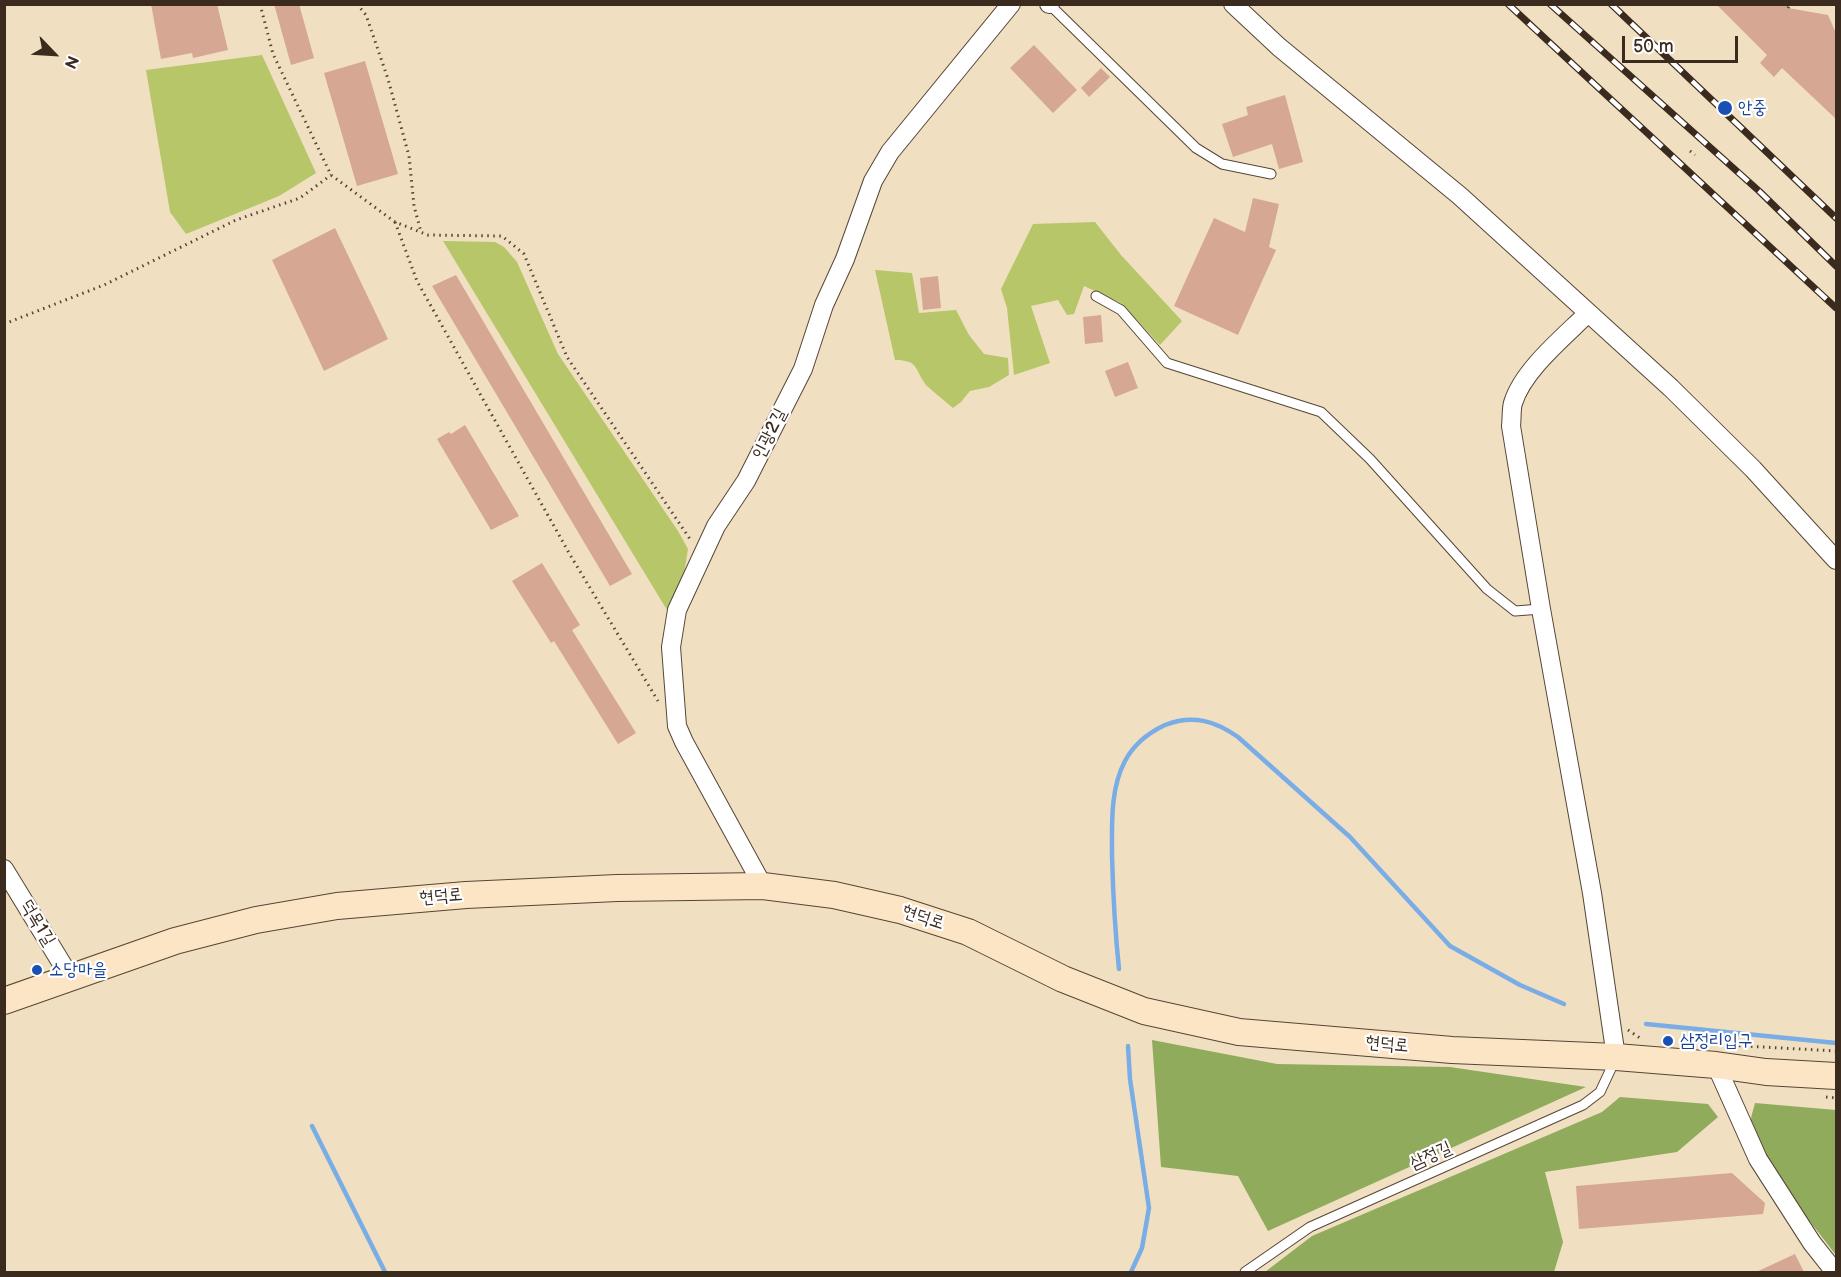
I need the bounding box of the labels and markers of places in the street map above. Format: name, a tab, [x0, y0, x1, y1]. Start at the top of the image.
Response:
place label: 안중	[1738, 97, 1767, 119]
marker: 안중	[1716, 99, 1734, 117]
place label: 소당마을	[49, 959, 107, 981]
marker: 소당마을	[30, 963, 44, 977]
place label: 삼정리입구	[1680, 1030, 1752, 1052]
marker: 삼정리입구	[1661, 1034, 1675, 1048]

